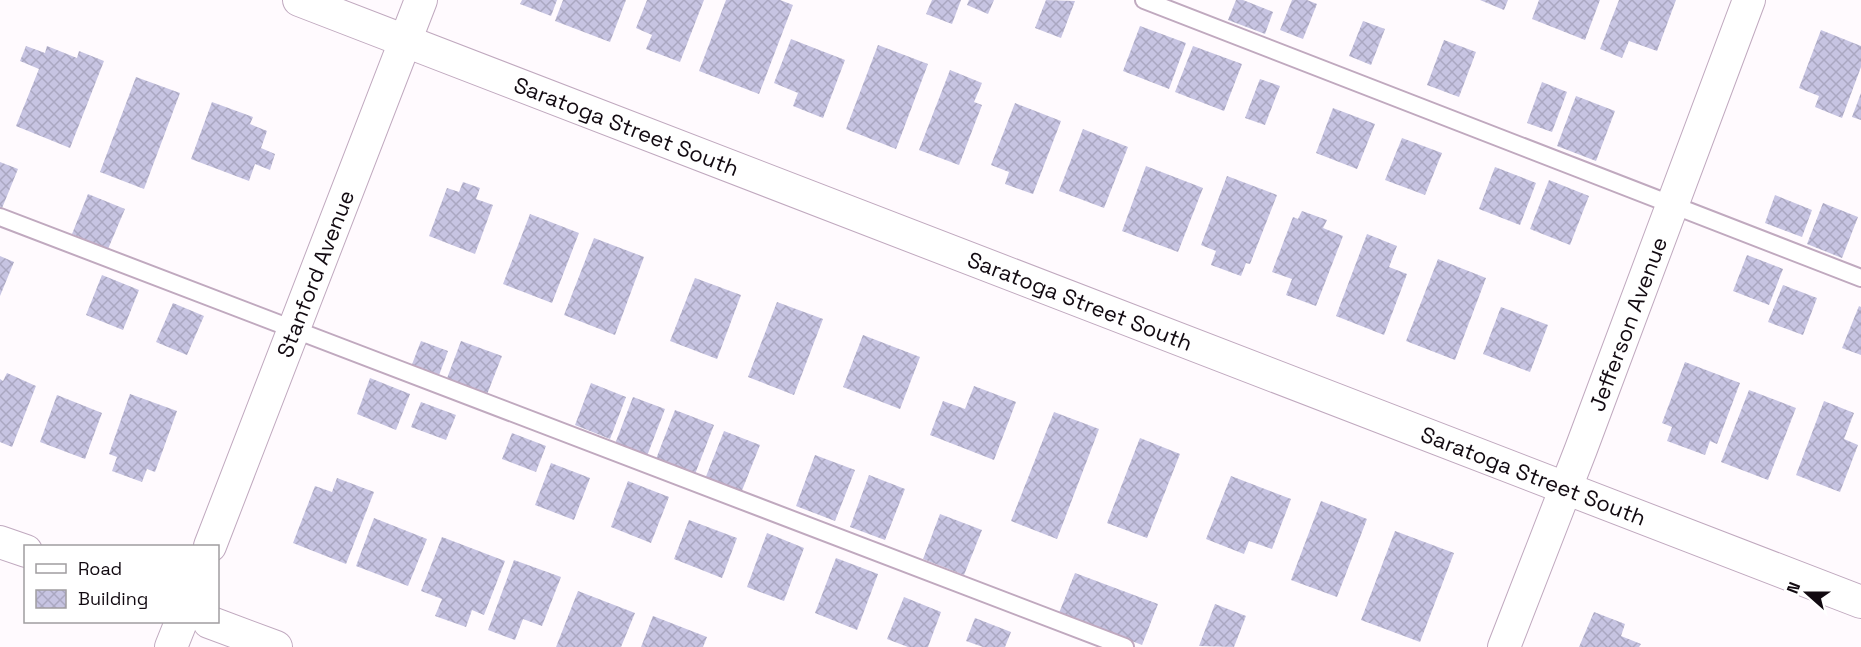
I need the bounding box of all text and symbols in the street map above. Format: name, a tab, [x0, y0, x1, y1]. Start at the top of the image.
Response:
street label: Saratoga Street South	[510, 70, 743, 182]
street label: Stanford Avenue	[270, 186, 360, 361]
street label: Jefferson Avenue	[1582, 233, 1673, 415]
street label: Saratoga Street South	[963, 245, 1197, 357]
street label: Saratoga Street South	[1417, 420, 1650, 532]
legend	[24, 545, 219, 623]
text: Road	[78, 557, 122, 580]
north arrow	[1777, 563, 1837, 623]
text: N	[1782, 579, 1805, 597]
text: Building	[78, 587, 148, 610]

